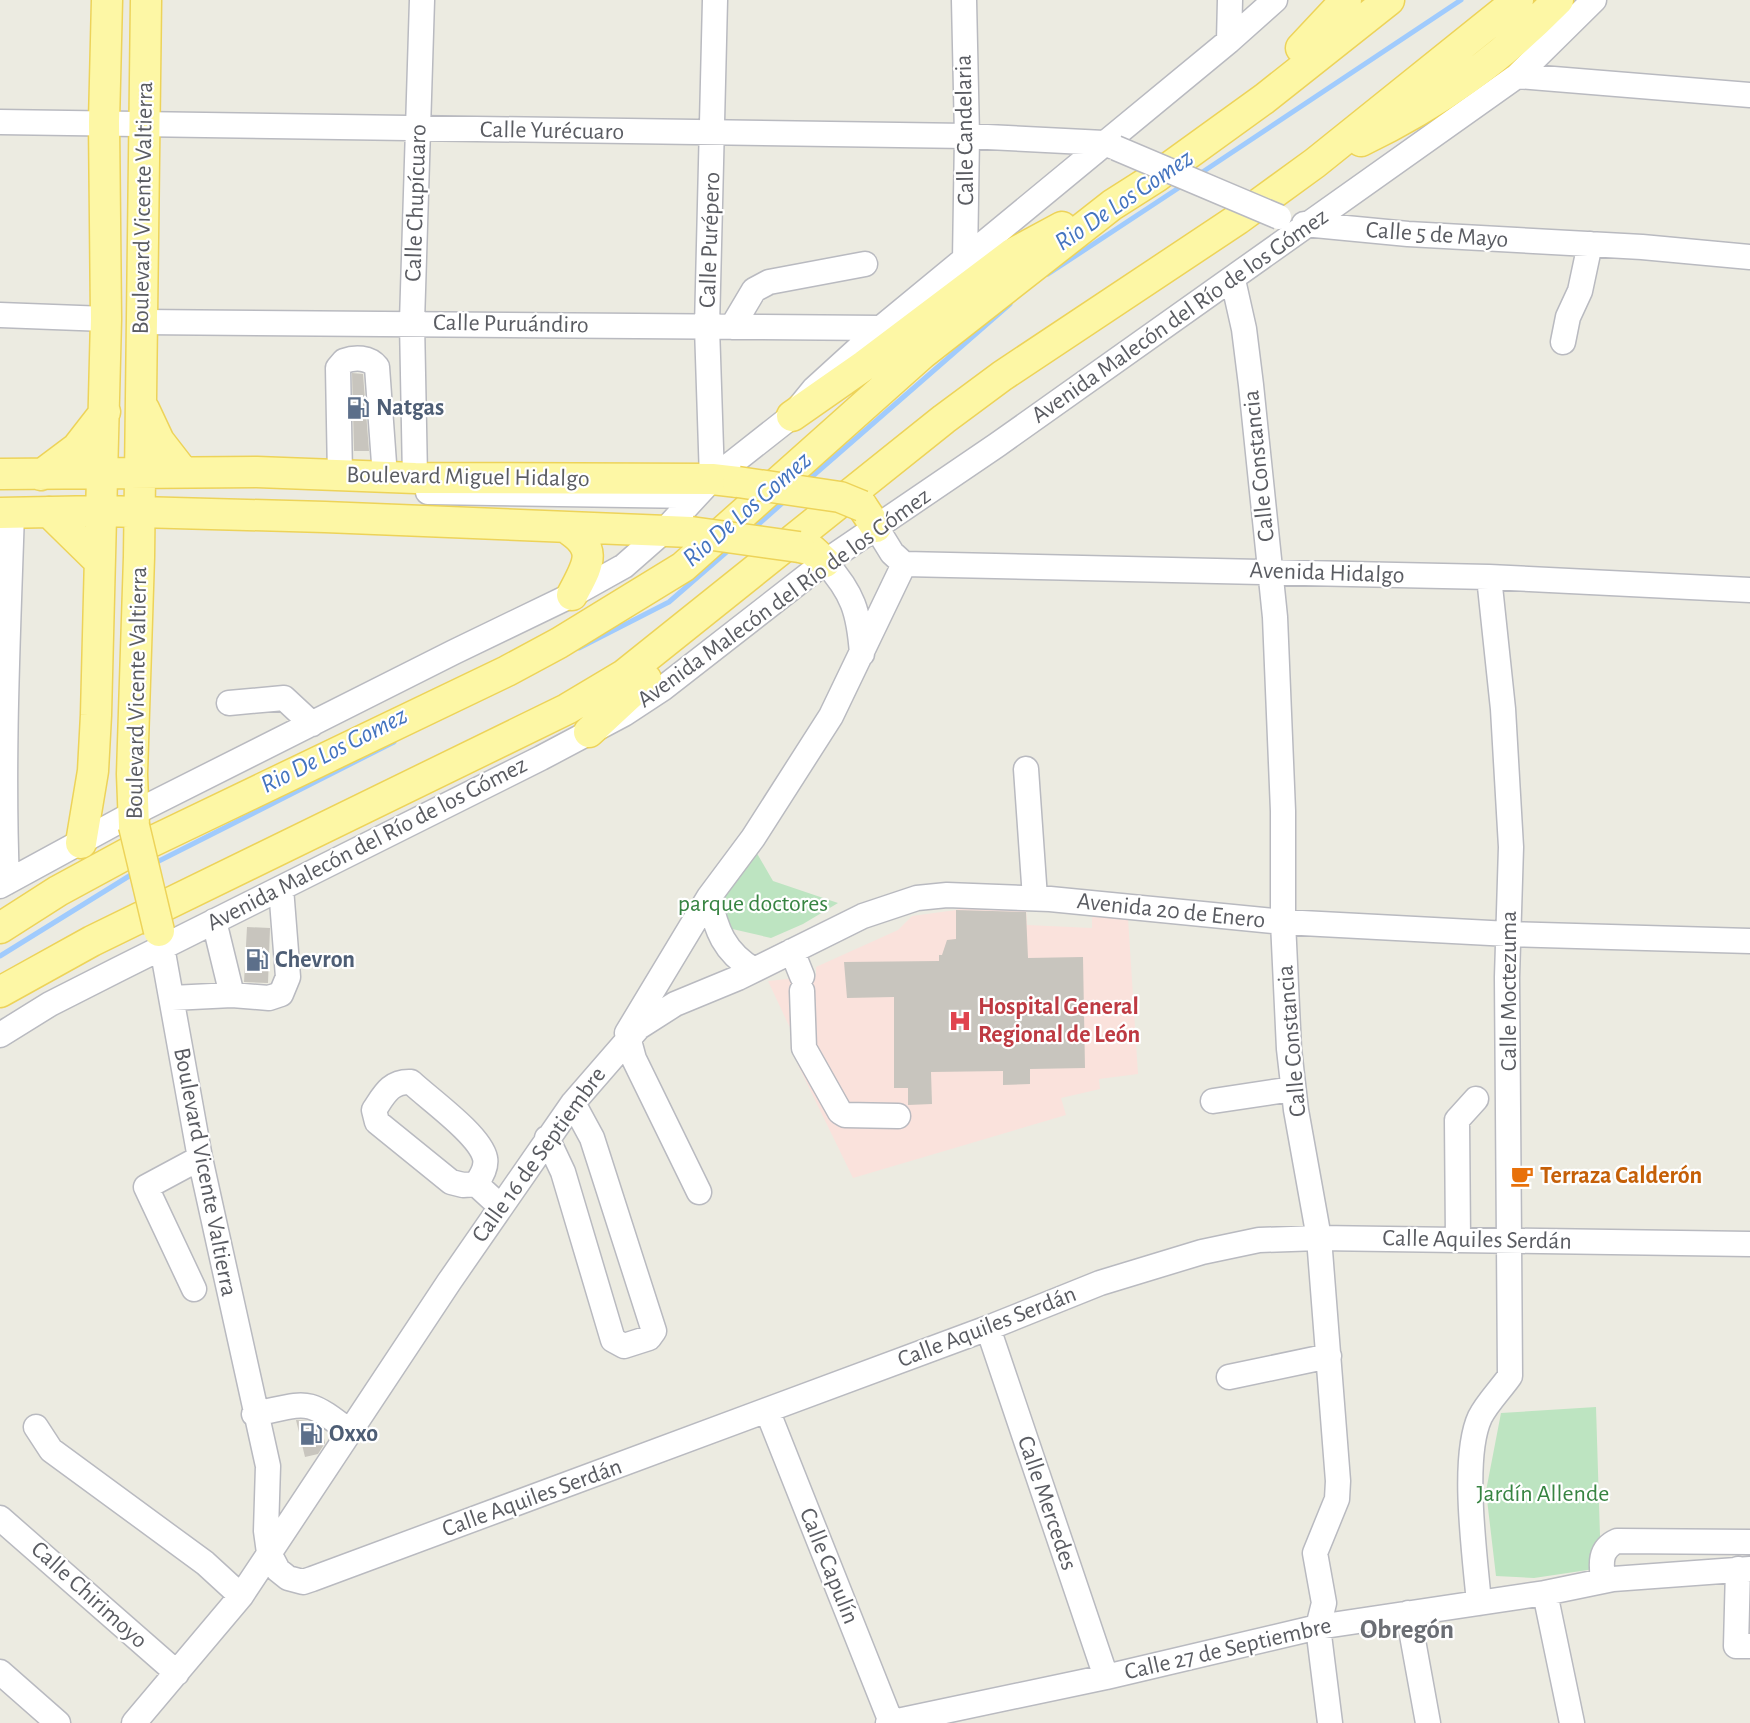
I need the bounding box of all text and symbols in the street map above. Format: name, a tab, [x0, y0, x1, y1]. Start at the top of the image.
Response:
street label: Calle Candelaria	[952, 54, 978, 206]
street label: Boulevard Vicente Valtierra	[129, 81, 157, 335]
street label: Calle Yurécuaro	[480, 118, 624, 144]
street label: Calle Chupícuaro	[401, 124, 431, 282]
water label: Rio De Los Gomez	[1050, 144, 1198, 256]
street label: Calle Purépero	[696, 172, 724, 308]
street label: Avenida Malecón del Río de los Gómez	[1027, 204, 1333, 428]
street label: Calle 5 de Mayo	[1365, 218, 1509, 252]
street label: Calle Puruándiro	[433, 311, 589, 337]
street label: Calle Constancia	[1239, 389, 1279, 543]
fuel station icon: Natgas	[345, 395, 371, 421]
place label: Natgas	[376, 396, 444, 420]
water label: Rio De Los Gomez	[678, 446, 816, 572]
street label: Boulevard Miguel Hidalgo	[346, 463, 590, 491]
street label: Avenida Malecón del Río de los Gómez	[633, 484, 935, 712]
street label: Avenida Hidalgo	[1249, 558, 1405, 588]
street label: Boulevard Vicente Valtierra	[123, 566, 151, 820]
water label: Rio De Los Gomez	[257, 702, 411, 798]
street label: Avenida Malecón del Río de los Gómez	[203, 753, 531, 935]
street label: Avenida 20 de Enero	[1076, 889, 1266, 933]
park label: parque doctores	[678, 892, 828, 916]
street label: Calle Moctezuma	[1497, 911, 1521, 1071]
fuel station icon: Chevron	[244, 947, 270, 973]
place label: Chevron	[275, 948, 355, 972]
street label: Calle Constancia	[1273, 964, 1311, 1118]
place label: Hospital General Regional de León	[978, 995, 1140, 1047]
hospital icon: Hospital General Regional de León	[947, 1008, 973, 1034]
street label: Boulevard Vicente Valtierra	[169, 1046, 241, 1298]
street label: Calle 16 de Septiembre	[468, 1063, 610, 1247]
cafe icon: Terraza Calderón	[1509, 1163, 1535, 1189]
place label: Terraza Calderón	[1540, 1164, 1702, 1188]
street label: Calle Aquiles Serdán	[1382, 1226, 1572, 1254]
street label: Calle Aquiles Serdán	[894, 1282, 1080, 1372]
fuel station icon: Oxxo	[298, 1421, 324, 1447]
place label: Oxxo	[329, 1422, 378, 1446]
street label: Calle Mercedes	[1013, 1433, 1081, 1573]
street label: Calle Aquiles Serdán	[439, 1454, 625, 1542]
park label: Jardín Allende	[1477, 1482, 1609, 1506]
street label: Calle Capulín	[795, 1505, 863, 1627]
street label: Calle Chirimoyo	[26, 1537, 152, 1653]
street label: Calle 27 de Septiembre	[1122, 1614, 1334, 1684]
district label: Obregón	[1360, 1616, 1454, 1643]

